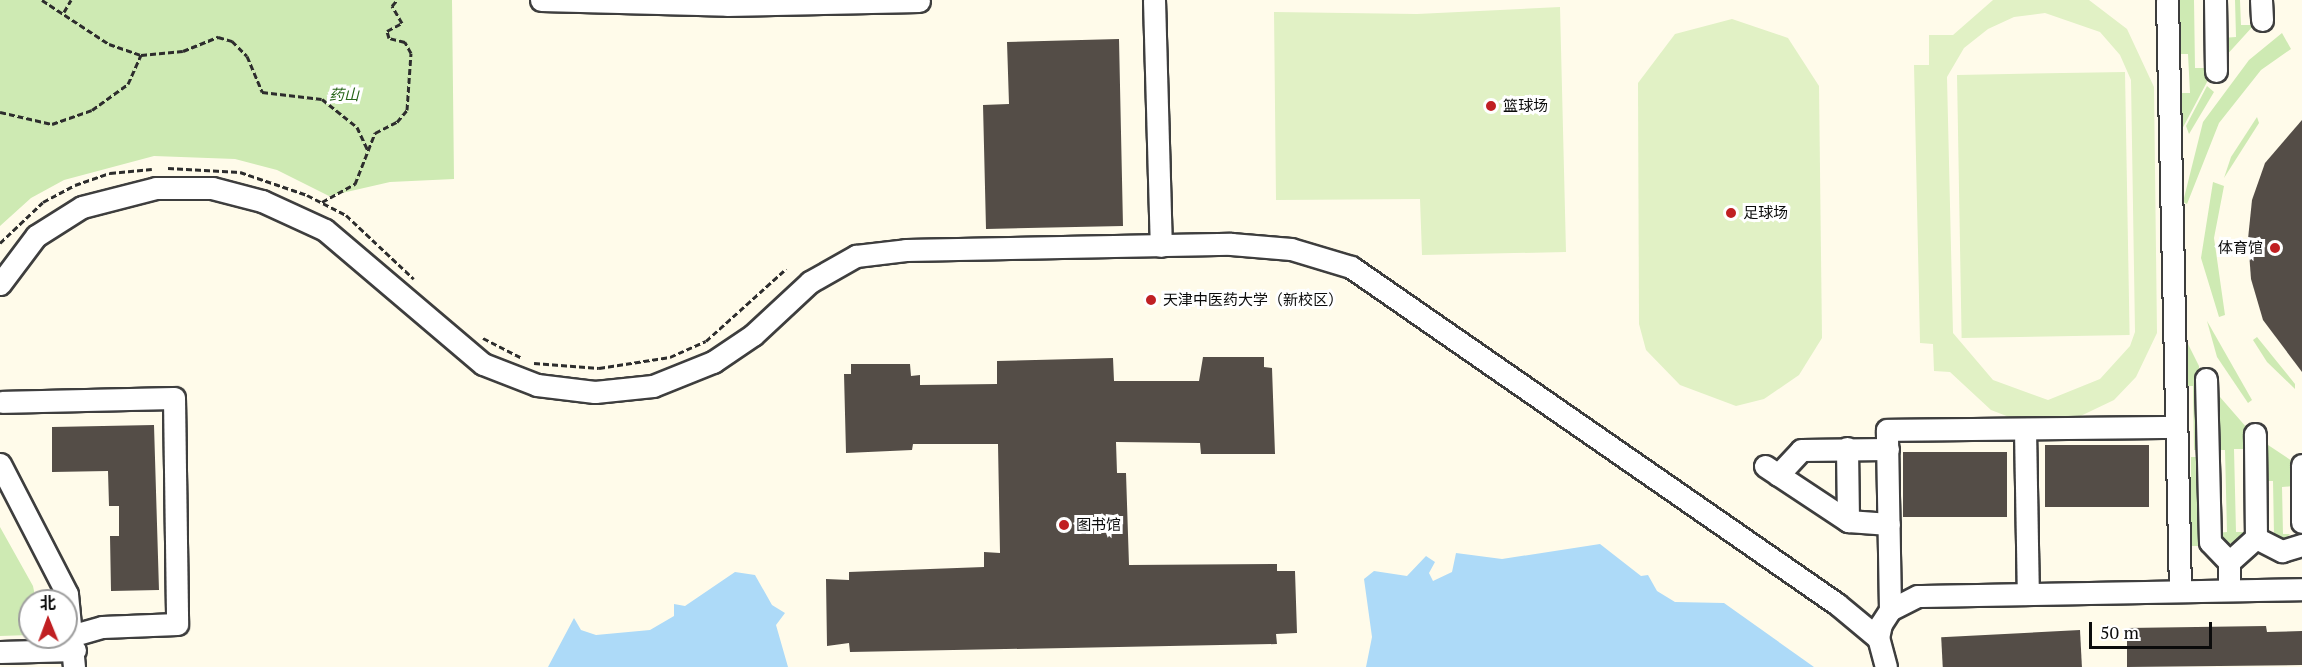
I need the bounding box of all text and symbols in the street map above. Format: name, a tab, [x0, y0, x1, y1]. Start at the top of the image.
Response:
park label: 药山	[329, 86, 359, 104]
place label: 篮球场	[1503, 97, 1548, 115]
marker: 篮球场	[1484, 99, 1498, 113]
place label: 足球场	[1743, 204, 1788, 222]
marker: 足球场	[1724, 206, 1738, 220]
place label: 体育馆	[2218, 239, 2263, 257]
marker: 体育馆	[2268, 241, 2282, 255]
place label: 天津中医药大学（新校区）	[1163, 291, 1343, 309]
marker: 天津中医药大学（新校区）	[1144, 293, 1158, 307]
place label: 图书馆	[1076, 516, 1121, 534]
marker: 图书馆	[1057, 518, 1071, 532]
north arrow	[18, 589, 78, 649]
text: 北	[40, 592, 56, 614]
scale bar	[2092, 610, 2215, 648]
text: 50 m	[2100, 620, 2139, 644]

